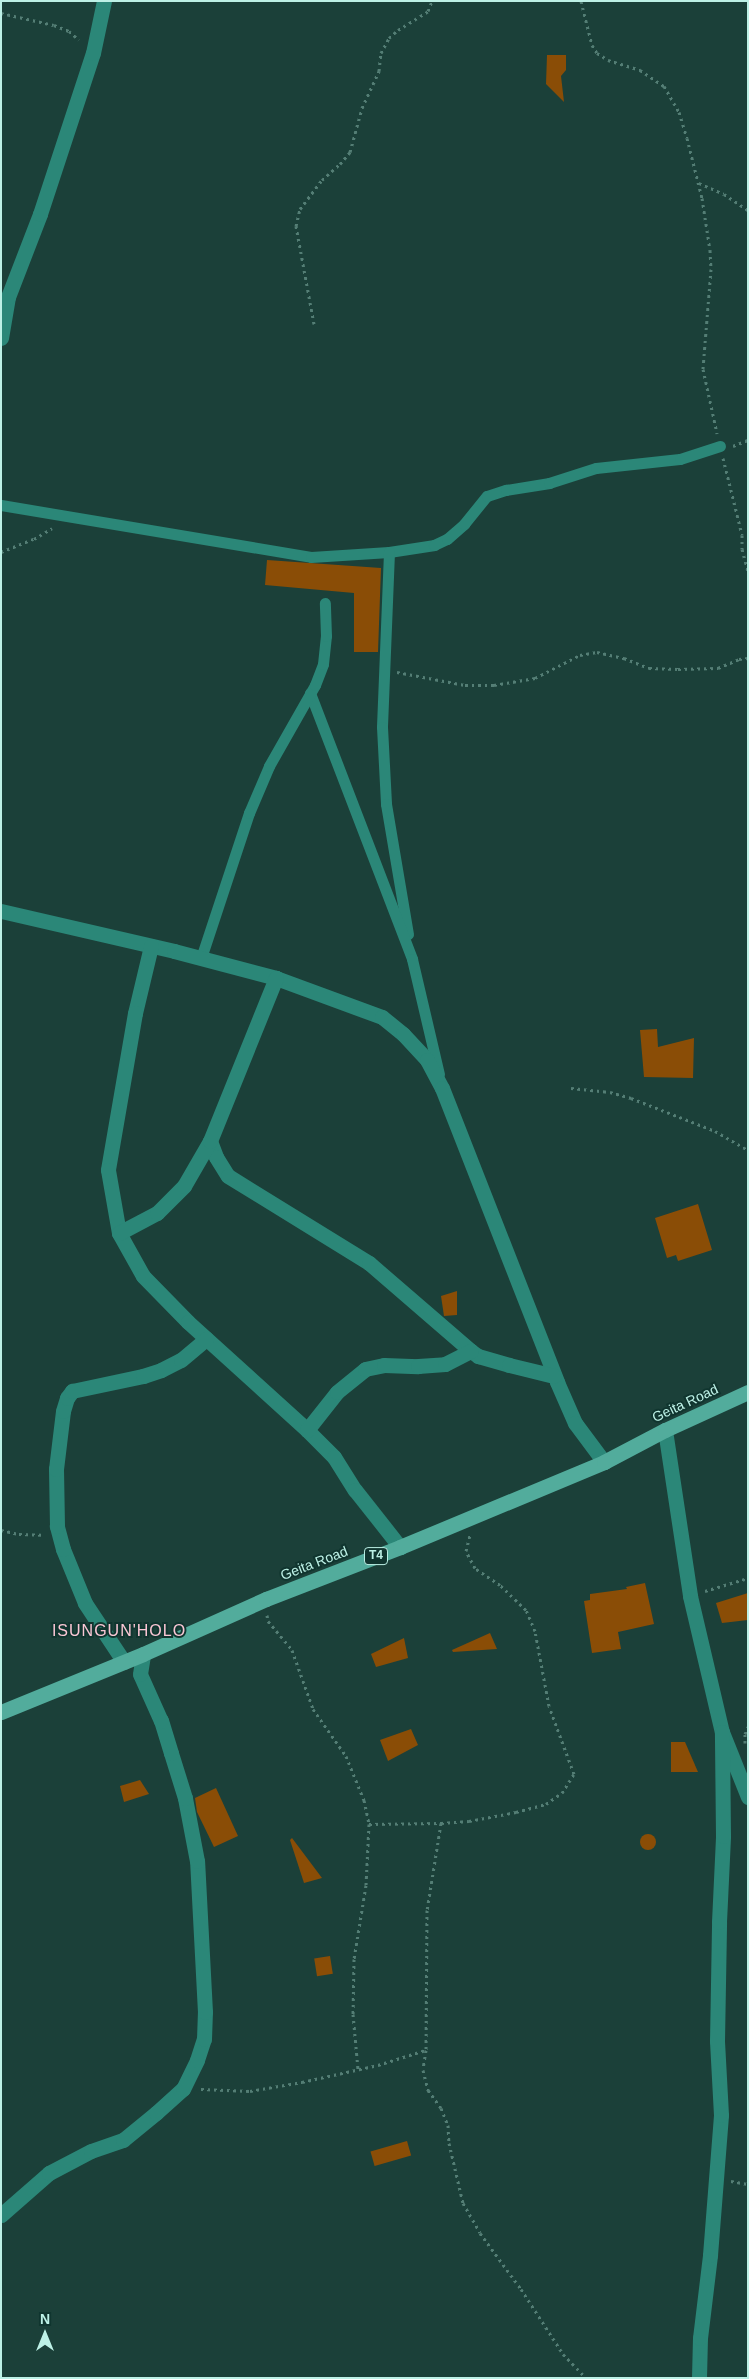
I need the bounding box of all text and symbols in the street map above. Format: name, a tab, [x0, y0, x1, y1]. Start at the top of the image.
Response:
street label: Geita Road	[649, 1380, 721, 1426]
street label: Geita Road	[278, 1542, 350, 1584]
road number: T4	[364, 1546, 388, 1565]
district label: ISUNGUN'HOLO	[50, 1621, 188, 1641]
north arrow	[20, 2309, 70, 2359]
text: N	[40, 2311, 50, 2327]

